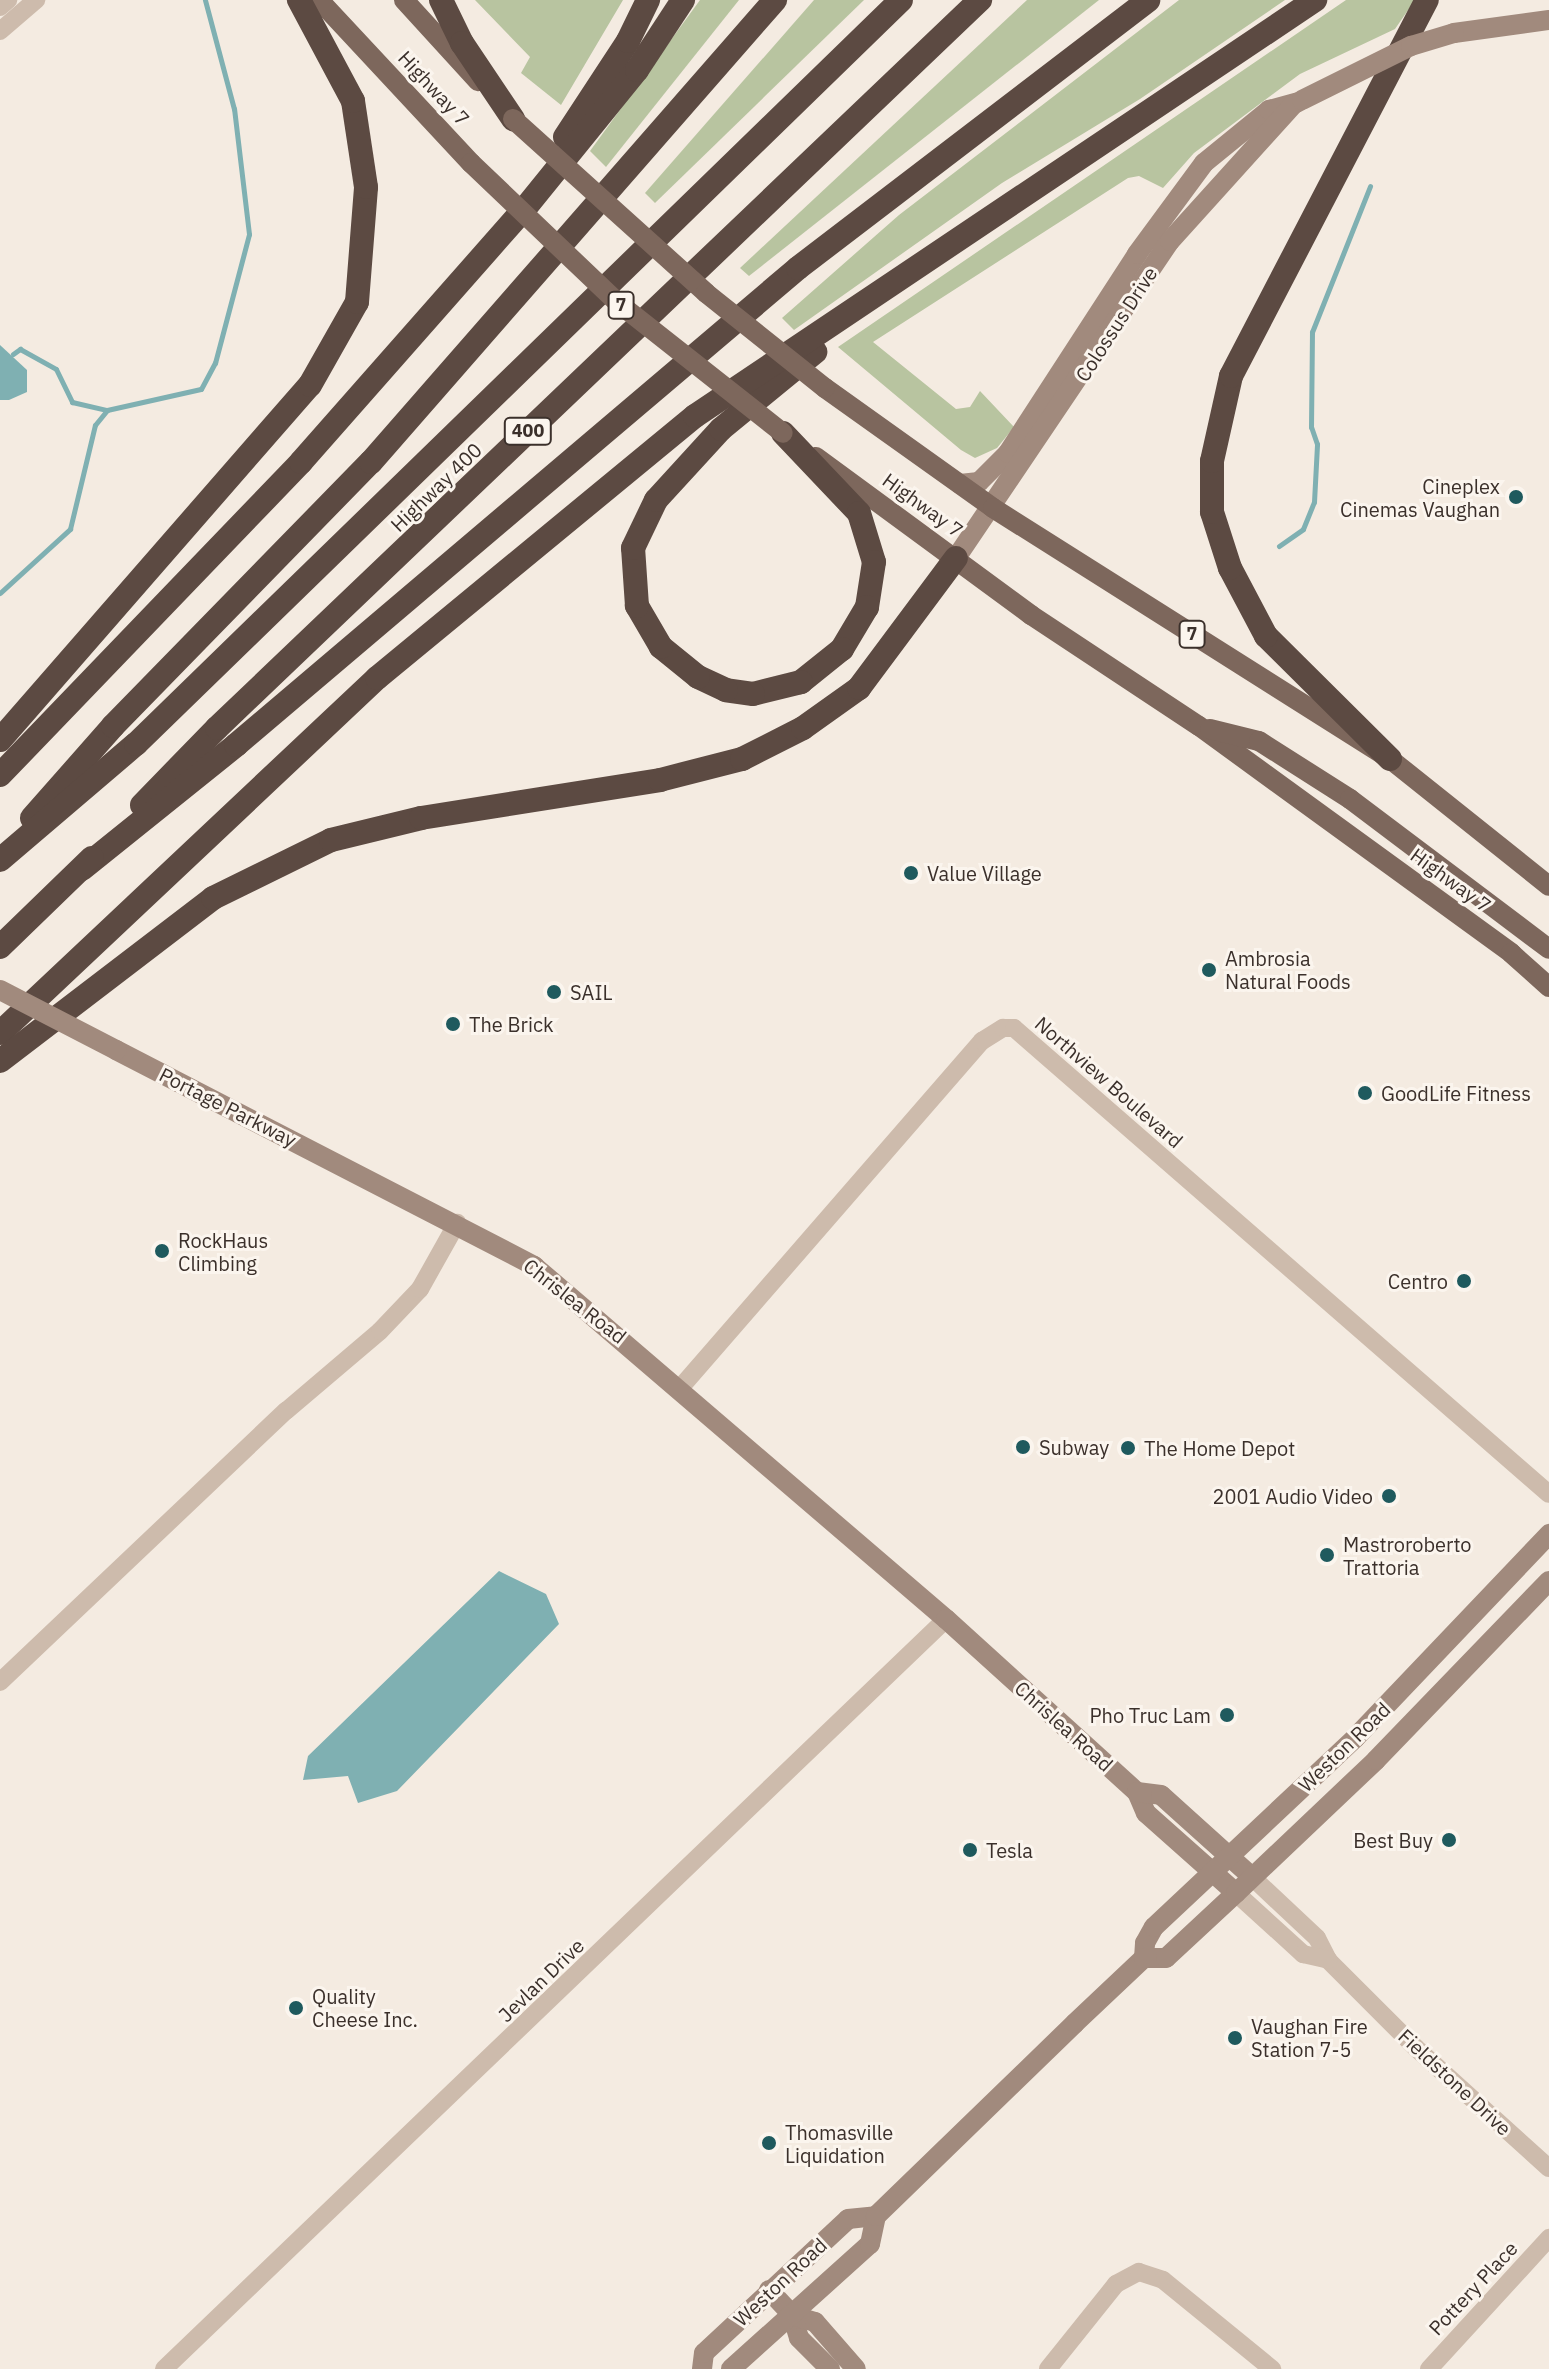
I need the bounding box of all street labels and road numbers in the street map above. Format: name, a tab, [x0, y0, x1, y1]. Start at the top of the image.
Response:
street label: Highway 7	[393, 46, 475, 130]
street label: Colossus Drive	[1070, 262, 1162, 386]
road number: 7	[607, 291, 635, 319]
road number: 400	[502, 417, 554, 445]
street label: Highway 400	[385, 438, 487, 536]
street label: Highway 7	[878, 468, 968, 542]
road number: 7	[1178, 620, 1206, 648]
street label: Highway 7	[1406, 843, 1496, 917]
street label: Northview Boulevard	[1030, 1011, 1188, 1153]
street label: Portage Parkway	[156, 1062, 300, 1152]
street label: Chrislea Road	[519, 1253, 631, 1349]
street label: Chrislea Road	[1010, 1676, 1118, 1776]
street label: Weston Road	[1293, 1697, 1395, 1797]
street label: Jevlan Drive	[493, 1933, 589, 2027]
street label: Fieldstone Drive	[1394, 2024, 1516, 2140]
street label: Weston Road	[729, 2233, 831, 2331]
street label: Pottery Place	[1424, 2236, 1522, 2340]

